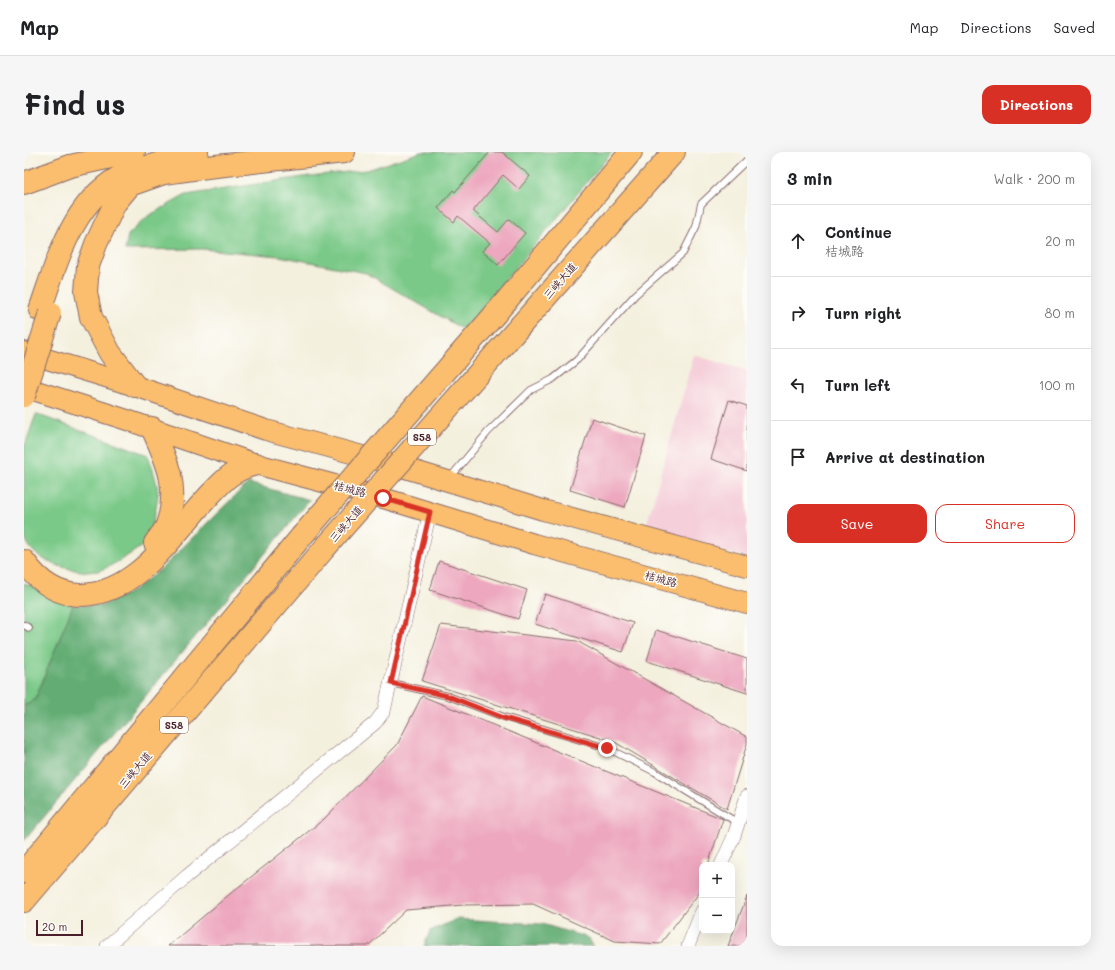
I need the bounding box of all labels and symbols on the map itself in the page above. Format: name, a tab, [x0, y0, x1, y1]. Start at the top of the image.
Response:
street label: 三峡大道	[540, 259, 580, 302]
road number: S58	[408, 429, 436, 445]
street label: 桔城路	[332, 477, 368, 500]
route start	[374, 489, 392, 507]
street label: 三峡大道	[326, 502, 366, 545]
street label: 桔城路	[643, 567, 679, 590]
road number: S58	[160, 717, 188, 733]
route end	[598, 739, 616, 757]
street label: 三峡大道	[115, 748, 155, 791]
scale bar	[36, 918, 83, 937]

